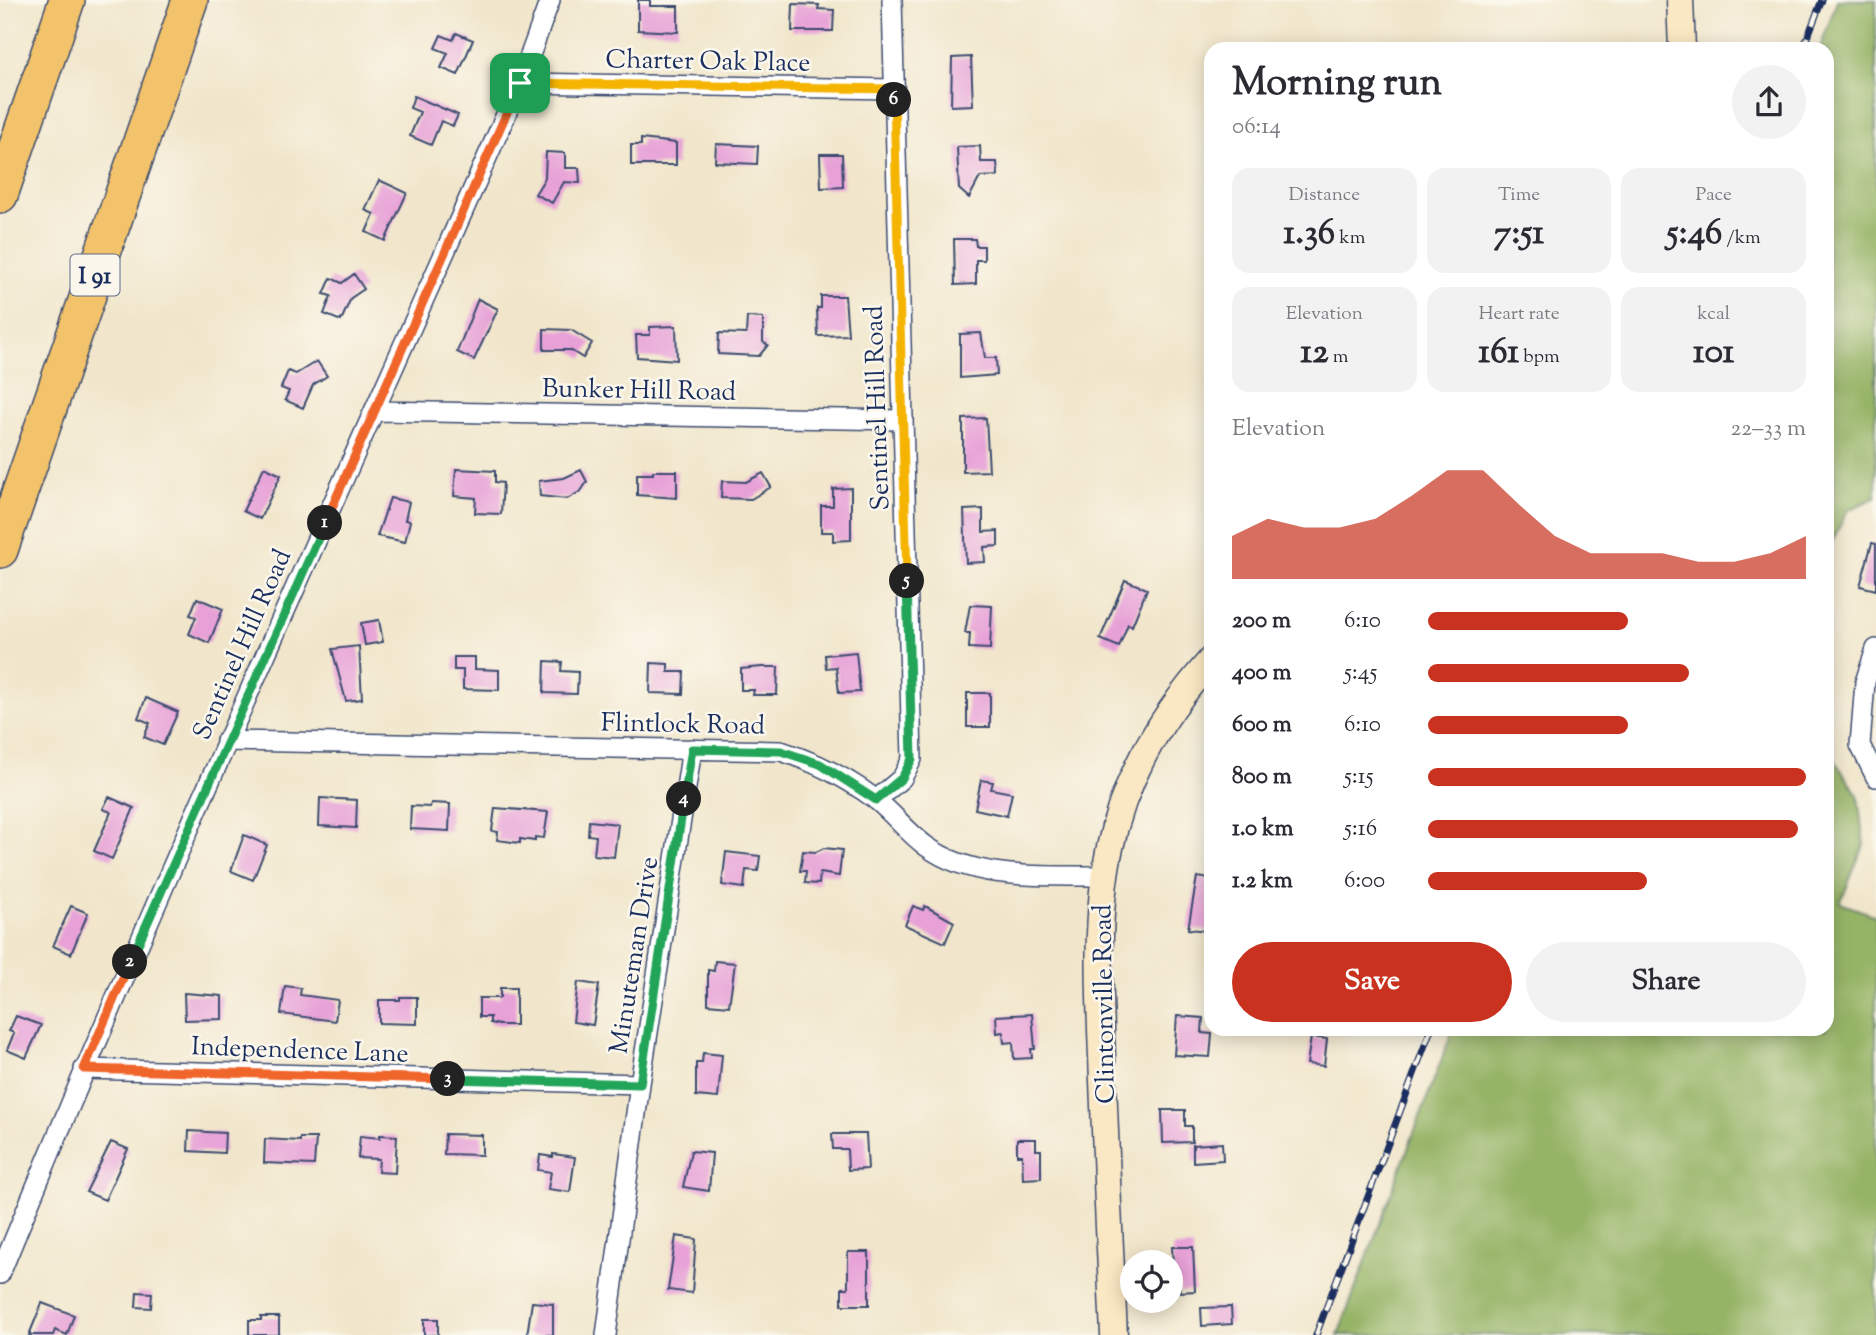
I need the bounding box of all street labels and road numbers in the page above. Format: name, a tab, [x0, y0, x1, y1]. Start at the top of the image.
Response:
street label: Charter Oak Place	[605, 42, 811, 83]
road number: I 91	[70, 254, 119, 296]
street label: Sentinel Hill Road	[856, 304, 901, 511]
street label: Bunker Hill Road	[542, 371, 737, 412]
street label: Sentinel Hill Road	[185, 543, 302, 746]
street label: Flintlock Road	[601, 706, 766, 745]
street label: Minuteman Drive	[602, 854, 669, 1057]
street label: Clintonville Road	[1085, 903, 1126, 1104]
street label: Independence Lane	[191, 1029, 409, 1074]

